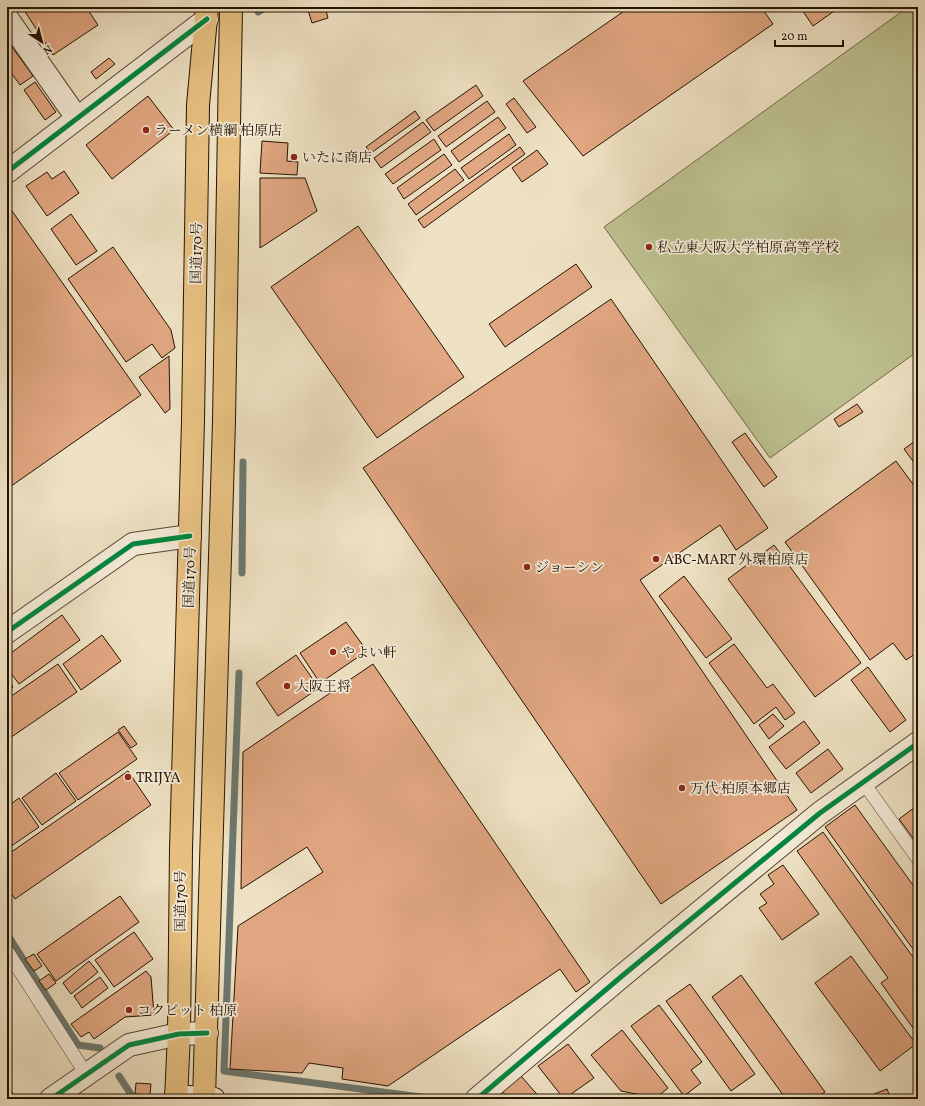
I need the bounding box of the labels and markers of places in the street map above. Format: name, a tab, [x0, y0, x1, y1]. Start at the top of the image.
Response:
place label: ラーメン横綱 柏原店	[154, 122, 282, 141]
marker: ラーメン横綱 柏原店	[141, 125, 151, 135]
place label: いたに商店	[302, 149, 372, 168]
marker: いたに商店	[289, 152, 299, 162]
place label: 私立東大阪大学柏原高等学校	[657, 239, 839, 258]
marker: 私立東大阪大学柏原高等学校	[644, 242, 654, 252]
place label: ABC-MART 外環柏原店	[664, 551, 809, 570]
marker: ABC-MART 外環柏原店	[651, 554, 661, 564]
place label: ジョーシン	[535, 559, 604, 578]
marker: ジョーシン	[522, 562, 532, 572]
place label: やよい軒	[341, 644, 397, 663]
marker: やよい軒	[328, 647, 338, 657]
place label: 大阪王将	[295, 678, 351, 697]
marker: 大阪王将	[282, 681, 292, 691]
place label: TRIJYA	[136, 769, 181, 788]
marker: TRIJYA	[123, 772, 133, 782]
place label: 万代 柏原本郷店	[690, 780, 791, 799]
marker: 万代 柏原本郷店	[677, 783, 687, 793]
place label: コクピット 柏原	[137, 1002, 237, 1021]
marker: コクピット 柏原	[124, 1005, 134, 1015]

